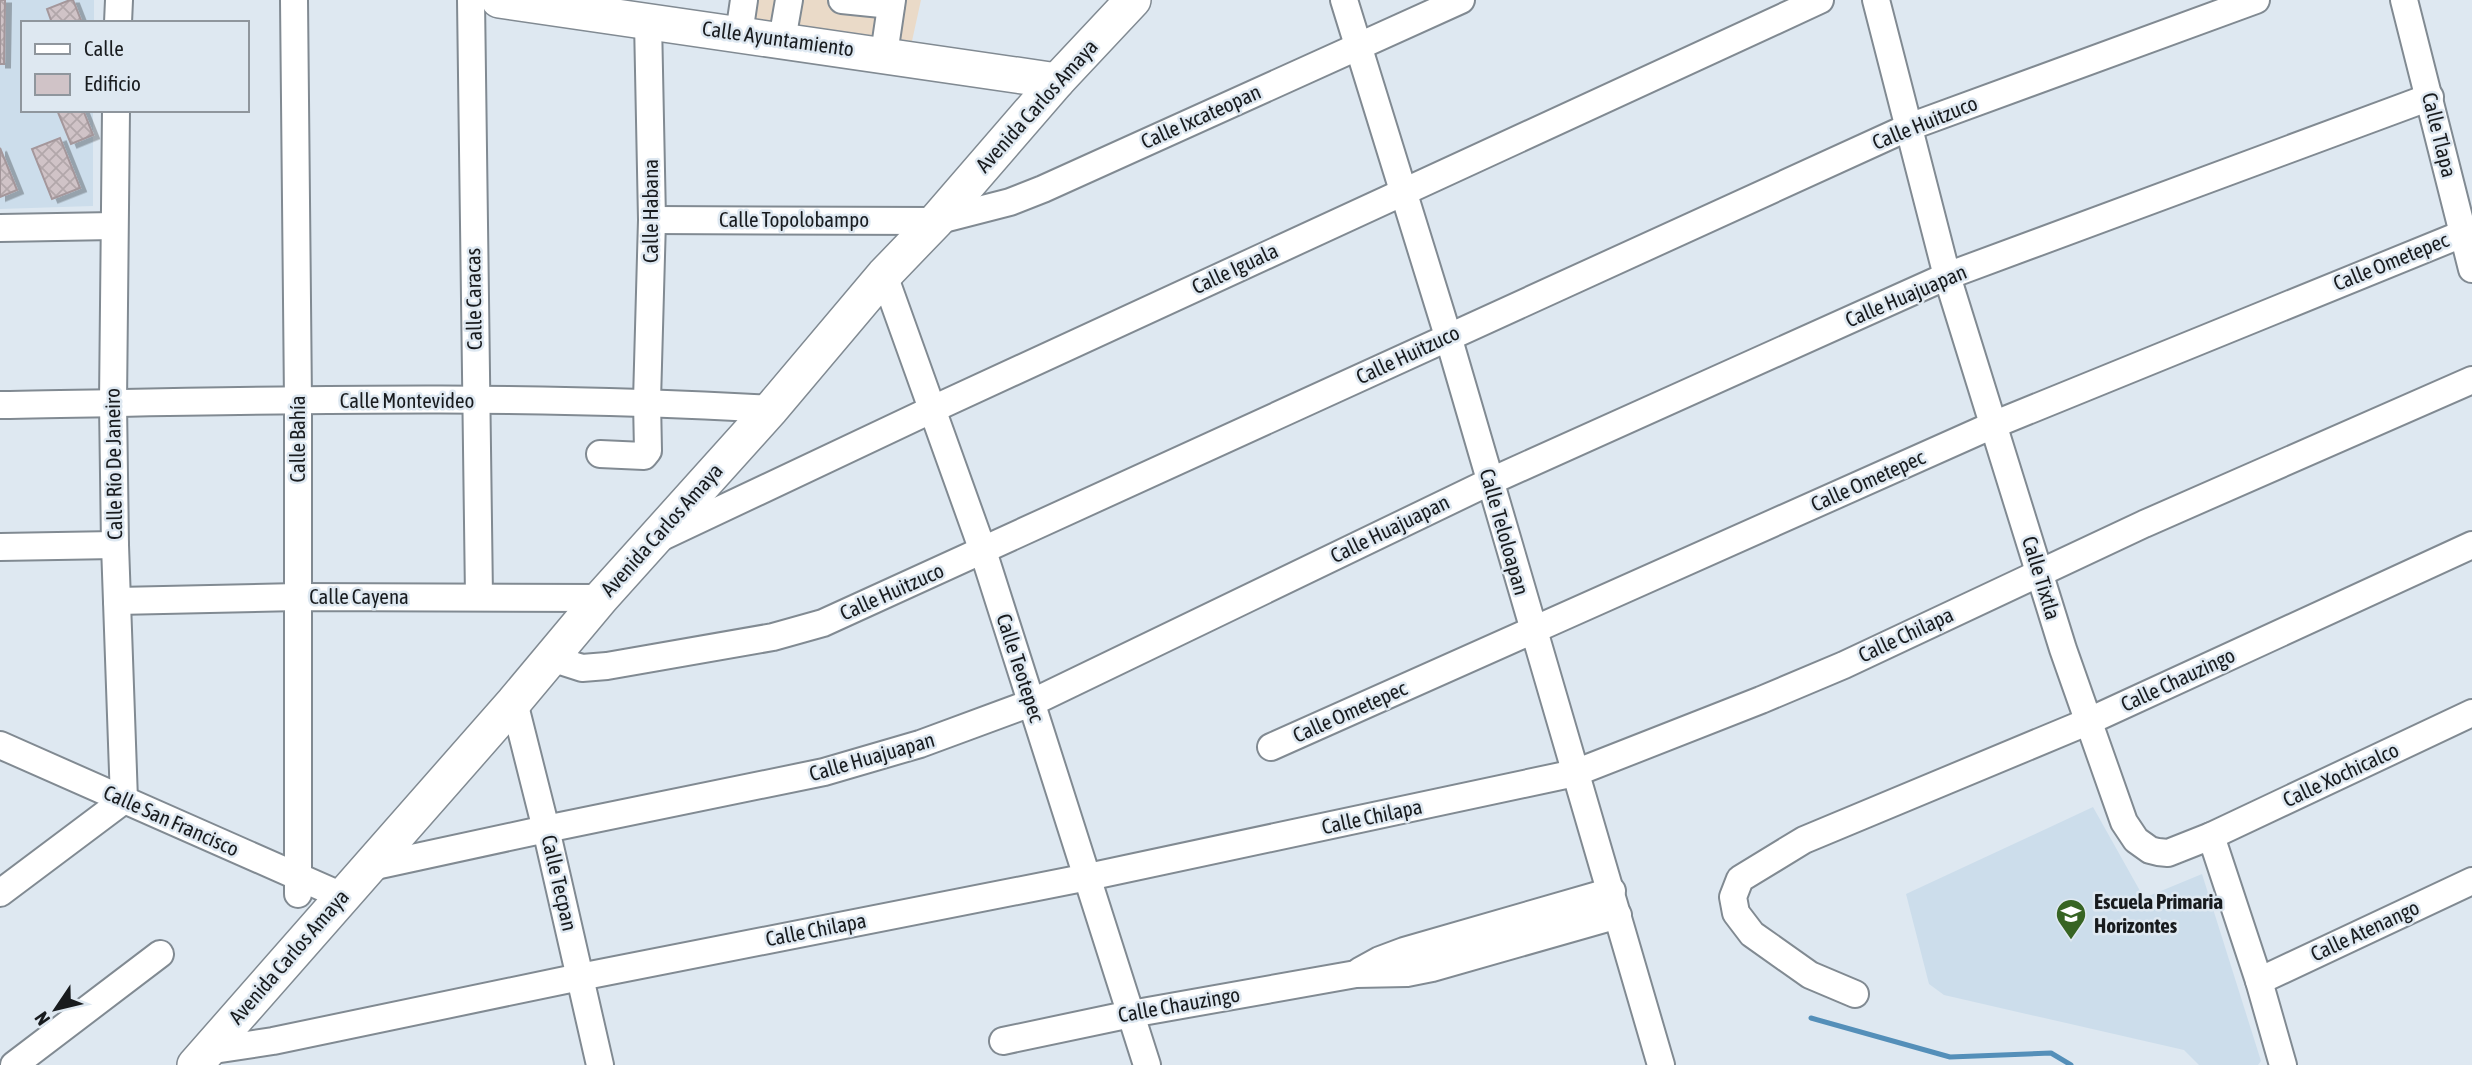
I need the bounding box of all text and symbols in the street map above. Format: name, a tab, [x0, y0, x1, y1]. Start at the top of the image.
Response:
street label: Calle Ayuntamiento	[701, 15, 856, 61]
legend	[21, 21, 248, 112]
street label: Avenida Carlos Amaya	[970, 34, 1102, 177]
text: Calle	[84, 36, 124, 60]
text: Edificio	[84, 71, 141, 95]
street label: Calle Ixcateopan	[1137, 79, 1264, 153]
street label: Calle Huitzuco	[1869, 90, 1981, 154]
street label: Calle Tlapa	[2418, 90, 2462, 180]
street label: Calle Habana	[638, 159, 662, 263]
street label: Calle Topolobampo	[719, 207, 869, 231]
street label: Calle Ometepec	[2330, 227, 2452, 295]
street label: Calle Iguala	[1188, 238, 1281, 298]
street label: Calle Caracas	[460, 248, 486, 350]
street label: Calle Huajuapan	[1841, 259, 1970, 331]
street label: Calle Huitzuco	[1352, 320, 1463, 388]
street label: Calle Río De Janeiro	[100, 388, 126, 540]
street label: Calle Montevideo	[340, 388, 474, 412]
street label: Calle Bahía	[285, 395, 309, 483]
street label: Calle Ometepec	[1807, 444, 1928, 516]
street label: Avenida Carlos Amaya	[595, 458, 727, 601]
street label: Calle Teloloapan	[1475, 466, 1534, 598]
street label: Calle Huajuapan	[1326, 489, 1453, 567]
street label: Calle Tixtla	[2018, 533, 2066, 622]
street label: Calle Huitzuco	[836, 558, 947, 625]
street label: Calle Cayena	[309, 584, 409, 608]
street label: Calle Chilapa	[1854, 602, 1957, 667]
street label: Calle Teotepec	[992, 611, 1050, 725]
street label: Calle Chauzingo	[2117, 642, 2238, 716]
street label: Calle Ometepec	[1289, 675, 1410, 747]
street label: Calle Huajuapan	[806, 727, 937, 785]
street label: Calle Xochicalco	[2279, 737, 2402, 811]
street label: Calle San Francisco	[100, 780, 243, 861]
street label: Calle Chilapa	[1319, 794, 1424, 838]
street label: Calle Tecpan	[537, 833, 583, 933]
street label: Avenida Carlos Amaya	[223, 884, 353, 1028]
place label: Escuela Primaria Horizontes	[2094, 889, 2223, 937]
street label: Calle Atenango	[2307, 895, 2423, 966]
school or university icon: Escuela Primaria Horizontes	[2054, 897, 2088, 941]
street label: Calle Chilapa	[763, 908, 868, 951]
north arrow	[21, 974, 91, 1044]
street label: Calle Chauzingo	[1116, 982, 1242, 1027]
text: N	[30, 1008, 54, 1030]

